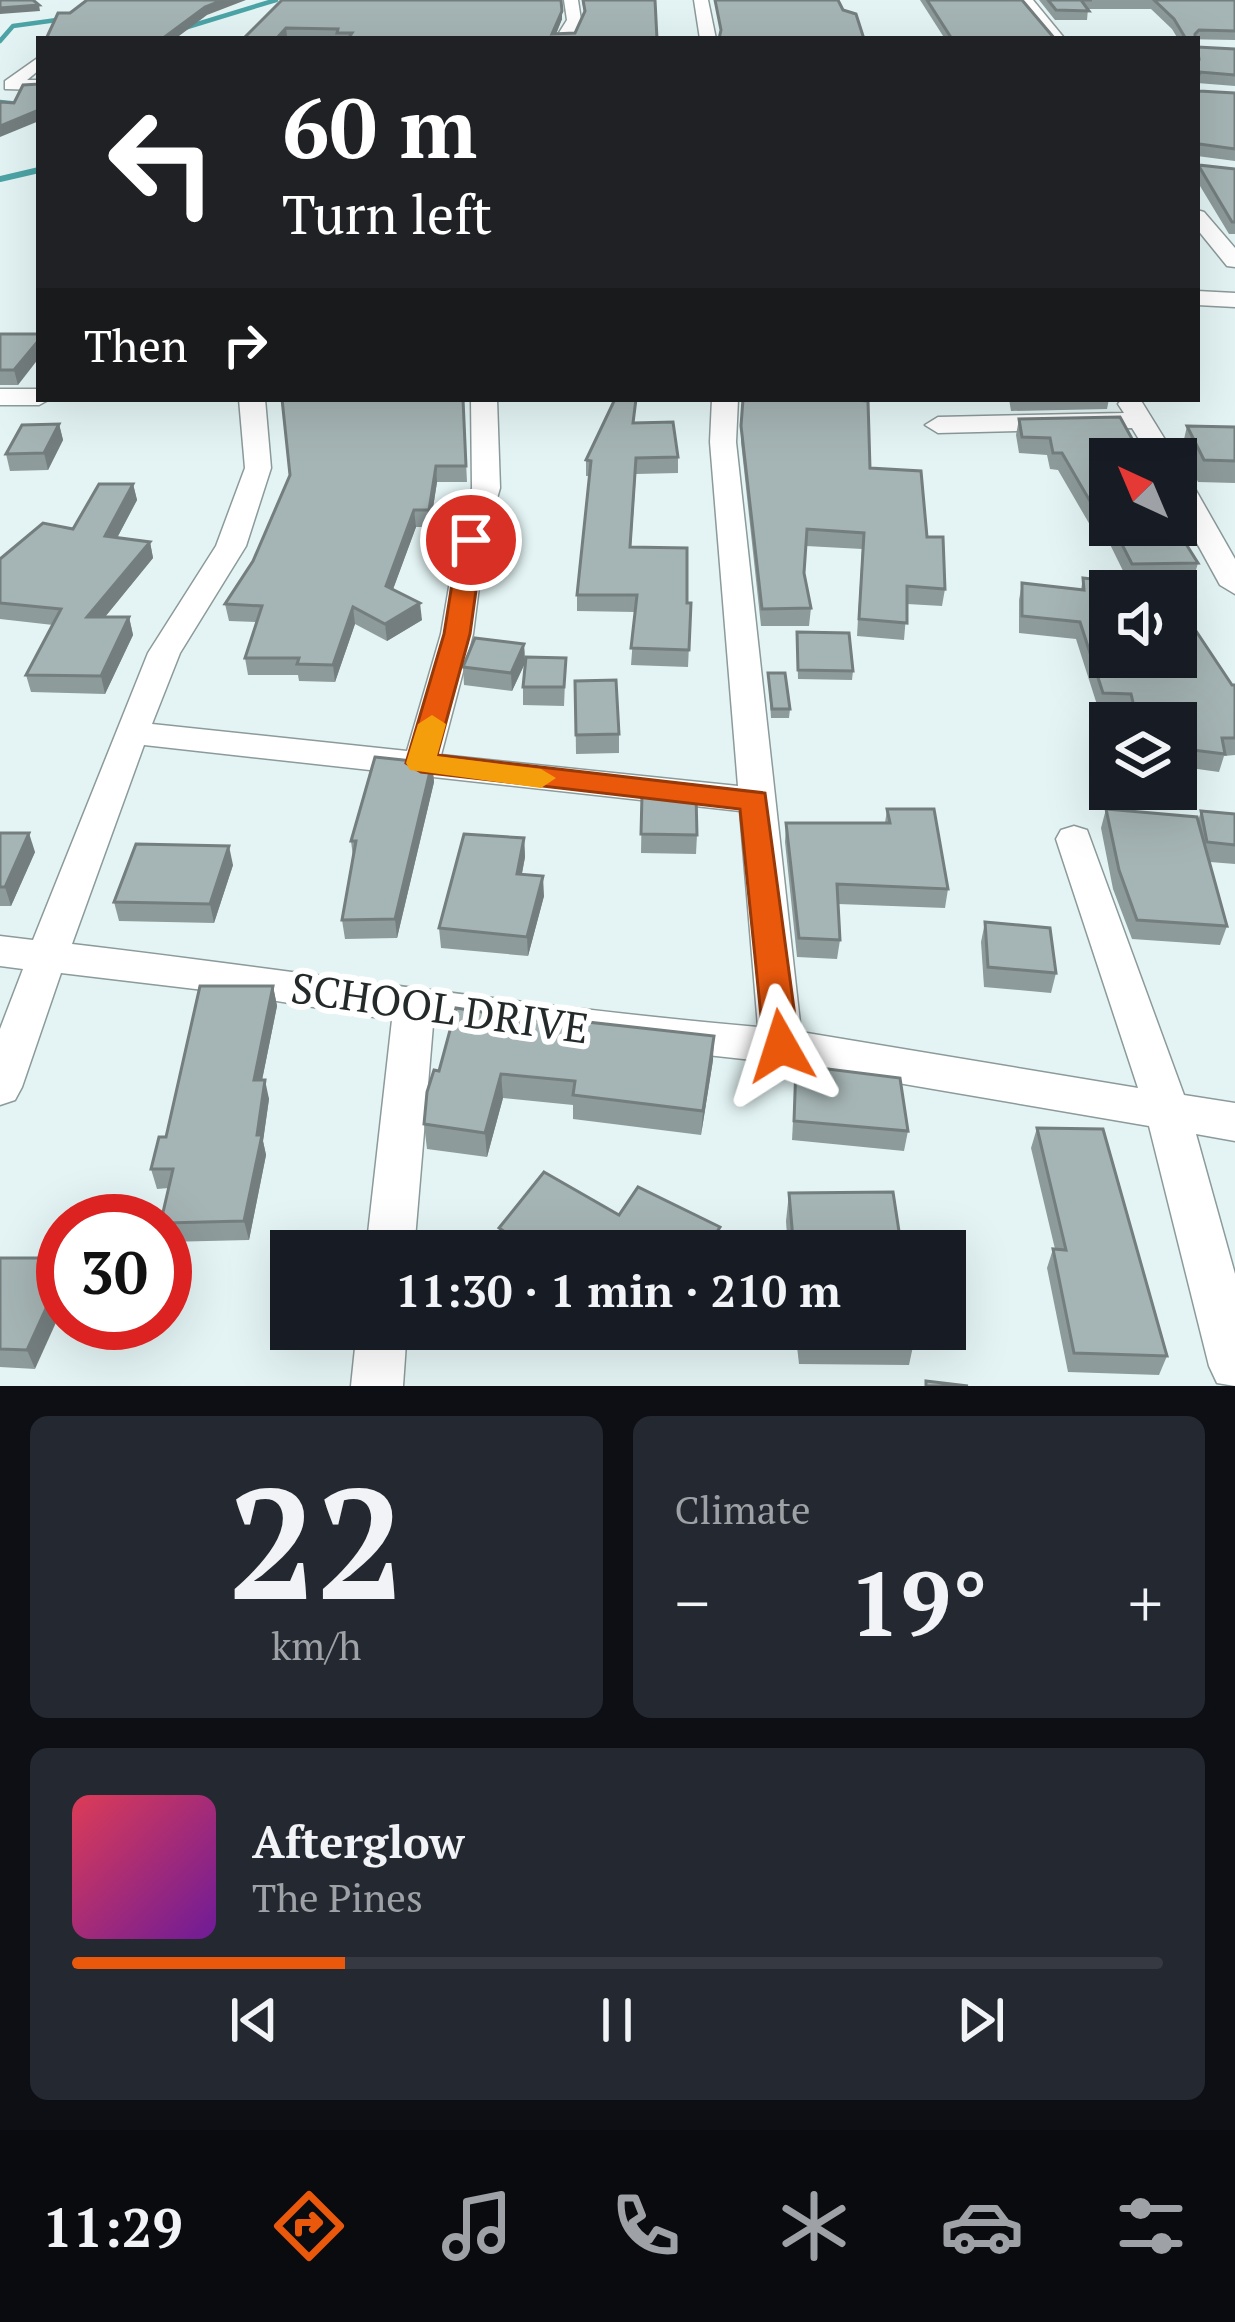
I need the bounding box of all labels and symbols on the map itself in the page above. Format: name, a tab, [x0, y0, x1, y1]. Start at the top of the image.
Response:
north arrow	[1089, 438, 1197, 546]
pin	[420, 489, 522, 591]
street label: SCHOOL DRIVE	[288, 958, 592, 1056]
position arrow	[718, 983, 844, 1109]
speed limit sign: 30	[36, 1194, 192, 1350]

